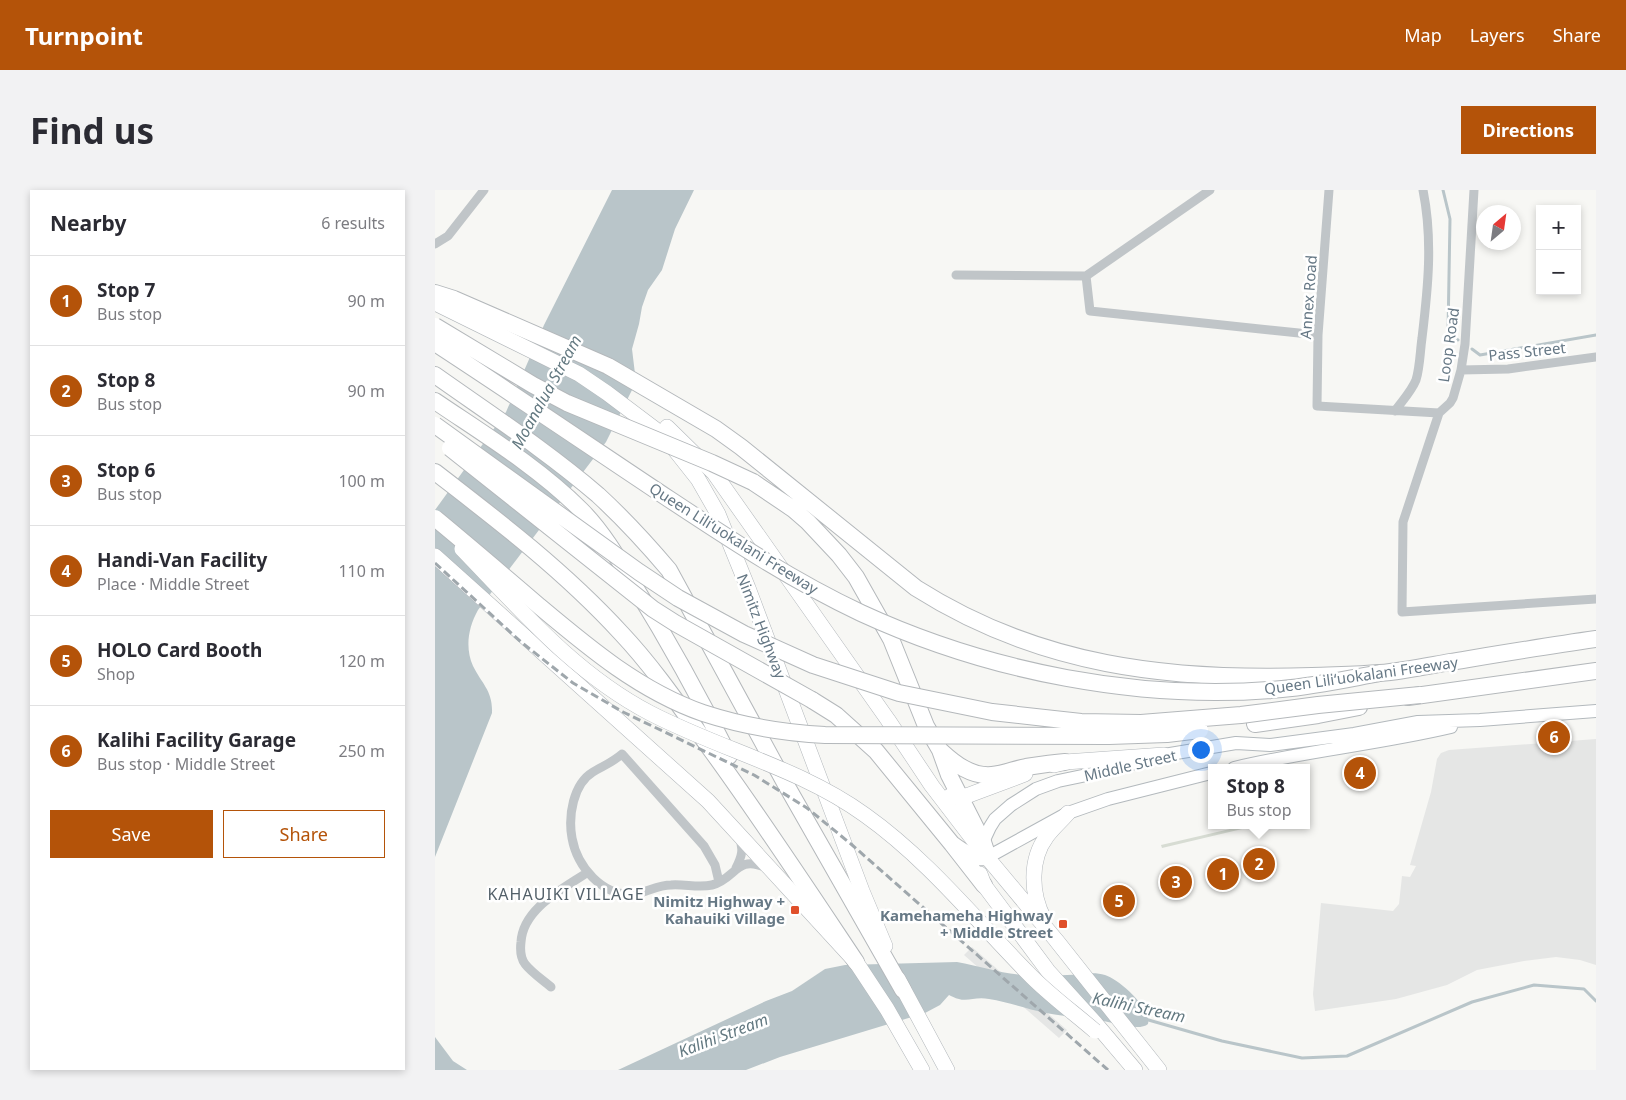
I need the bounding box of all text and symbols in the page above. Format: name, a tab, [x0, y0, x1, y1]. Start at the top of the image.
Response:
text: Turnpoint	[25, 19, 143, 52]
text: Map	[1404, 23, 1442, 47]
text: Layers	[1470, 23, 1525, 47]
text: Share	[1553, 23, 1601, 47]
button: Directions	[1461, 106, 1596, 154]
text: Find us	[30, 107, 154, 154]
north arrow	[1476, 205, 1521, 250]
map controls	[1536, 205, 1581, 295]
button: +	[1536, 205, 1581, 250]
text: Nearby	[50, 209, 126, 237]
text: 6 results	[321, 212, 385, 234]
button: −	[1536, 250, 1581, 295]
street label: Annex Road	[1295, 254, 1321, 340]
text: Stop 7	[97, 277, 155, 303]
text: 1	[61, 290, 71, 312]
text: 90 m	[348, 290, 385, 312]
text: Bus stop	[97, 303, 162, 325]
street label: Loop Road	[1433, 306, 1463, 384]
water label: Moanalua Stream	[506, 331, 586, 453]
street label: Pass Street	[1487, 337, 1567, 365]
text: Stop 8	[97, 367, 155, 393]
text: 2	[61, 380, 71, 402]
text: 90 m	[348, 380, 385, 402]
text: Bus stop	[97, 393, 162, 415]
text: Stop 6	[97, 457, 155, 483]
text: 3	[61, 470, 71, 492]
text: 100 m	[338, 470, 385, 492]
street label: Queen Liliʻuokalani Freeway	[646, 478, 822, 598]
text: Bus stop	[97, 483, 162, 505]
text: Handi-Van Facility	[97, 547, 267, 573]
text: 4	[61, 560, 71, 582]
text: 110 m	[338, 560, 385, 582]
street label: Nimitz Highway	[733, 571, 791, 682]
text: Place · Middle Street	[97, 573, 249, 595]
text: HOLO Card Booth	[97, 637, 262, 663]
text: 5	[61, 650, 71, 672]
text: 120 m	[338, 650, 385, 672]
street label: Queen Liliʻuokalani Freeway	[1263, 651, 1459, 699]
text: Shop	[97, 663, 135, 685]
pin: 6	[1538, 718, 1570, 756]
text: Kalihi Facility Garage	[97, 727, 296, 753]
your location	[1188, 737, 1214, 763]
text: 6	[61, 740, 71, 762]
text: 250 m	[338, 740, 385, 762]
street label: Middle Street	[1082, 745, 1179, 785]
text: Bus stop · Middle Street	[97, 753, 275, 775]
pin: 4	[1344, 754, 1376, 792]
popup	[1208, 764, 1310, 829]
text: Stop 8	[1226, 773, 1285, 799]
text: Bus stop	[1226, 799, 1292, 821]
button: Save	[50, 810, 213, 858]
button: Share	[223, 810, 385, 858]
pin: 2	[1243, 845, 1275, 883]
pin: 1	[1207, 855, 1239, 893]
pin: 3	[1160, 863, 1192, 901]
pin: 5	[1103, 882, 1135, 920]
district label: KAHAUIKI VILLAGE	[487, 883, 645, 905]
place label: Nimitz Highway + Kahauiki Village	[653, 891, 785, 928]
marker: Nimitz Highway + Kahauiki Village	[789, 904, 801, 916]
place label: Kamehameha Highway + Middle Street	[880, 905, 1053, 942]
marker: Kamehameha Highway + Middle Street	[1057, 918, 1069, 930]
water label: Kalihi Stream	[1091, 986, 1187, 1028]
water label: Kalihi Stream	[675, 1008, 771, 1062]

